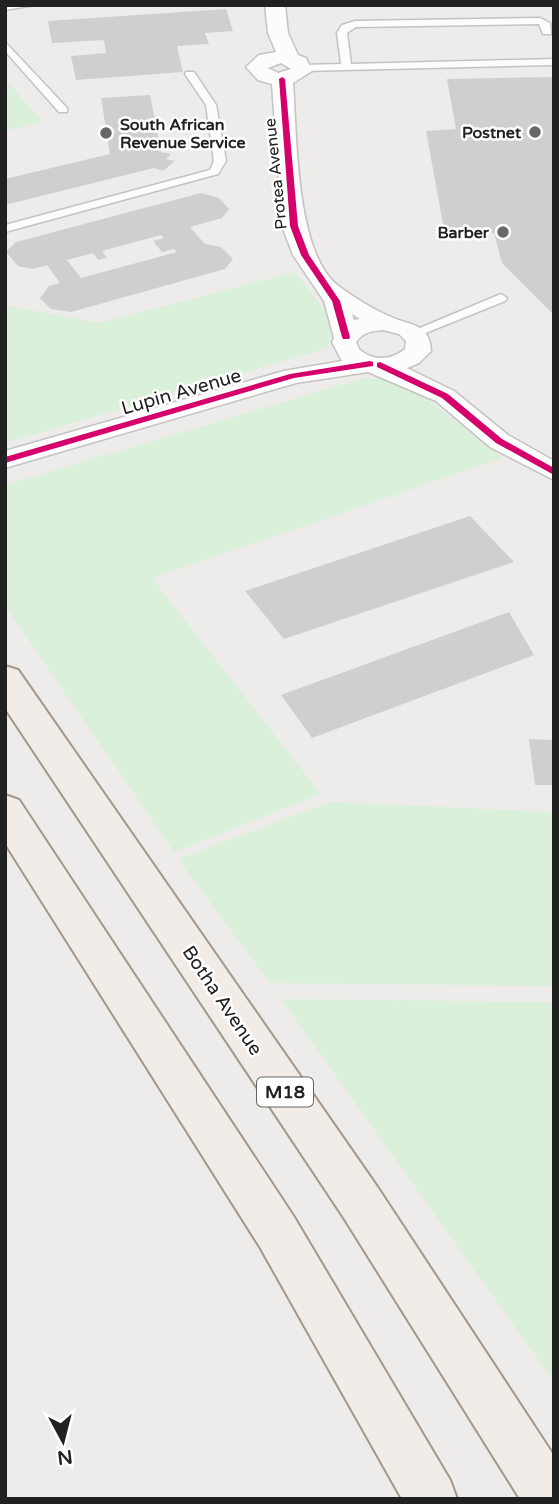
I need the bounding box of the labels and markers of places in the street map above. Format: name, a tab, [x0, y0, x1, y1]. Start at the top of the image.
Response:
place label: South African Revenue Service	[120, 115, 245, 153]
place label: Postnet	[462, 123, 522, 143]
marker: Postnet	[527, 124, 543, 140]
marker: South African Revenue Service	[98, 125, 114, 141]
place label: Barber	[438, 223, 490, 243]
marker: Barber	[495, 224, 511, 240]

